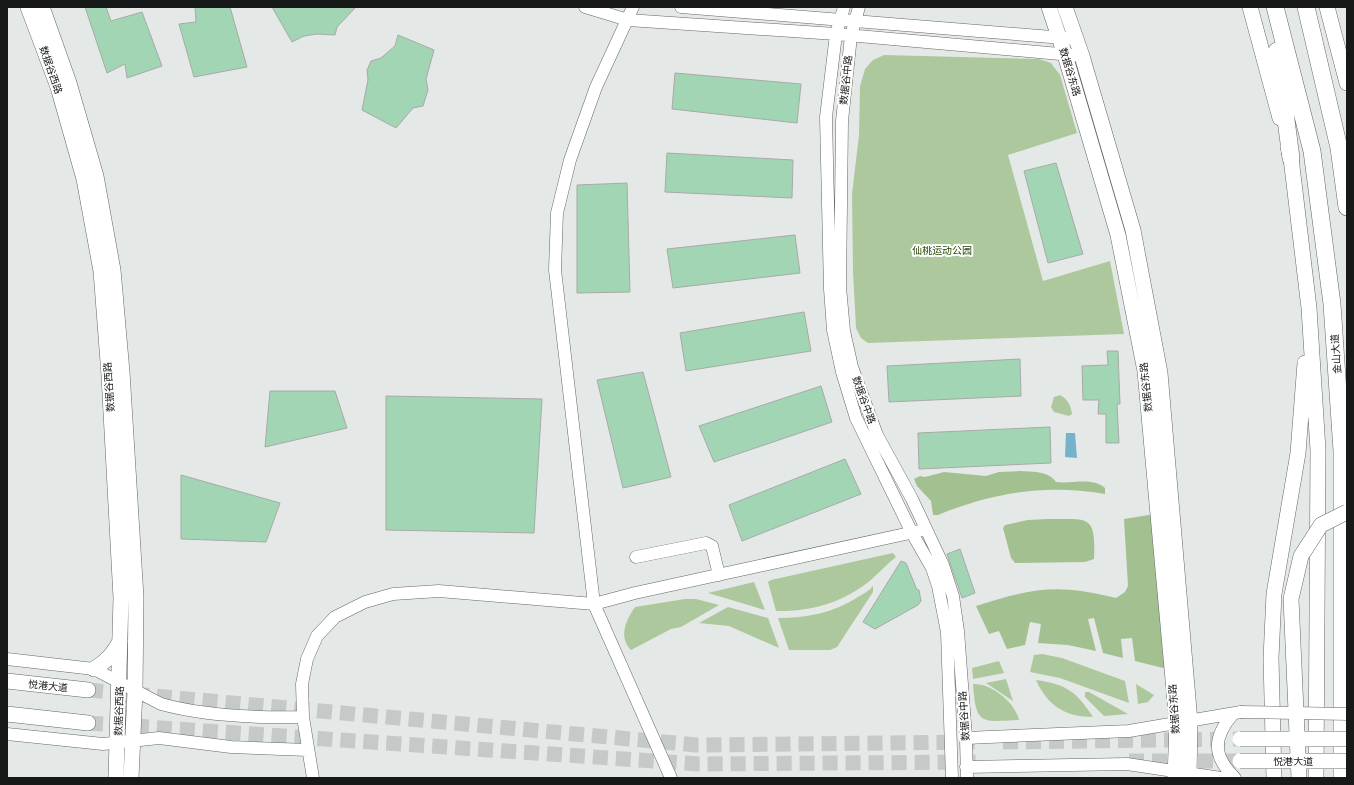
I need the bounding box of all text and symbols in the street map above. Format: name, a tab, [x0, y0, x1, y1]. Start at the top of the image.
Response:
street label: 数据谷西路	[37, 44, 65, 96]
street label: 数据谷东路	[1056, 46, 1084, 98]
street label: 数据谷中路	[837, 54, 855, 106]
park label: 仙桃运动公园	[912, 244, 972, 257]
street label: 金山大道	[1328, 334, 1344, 374]
street label: 数据谷东路	[1137, 361, 1155, 413]
street label: 数据谷西路	[101, 362, 117, 412]
street label: 数据谷中路	[849, 374, 879, 426]
street label: 悦港大道	[27, 677, 69, 695]
street label: 数据谷东路	[1166, 684, 1182, 734]
street label: 数据谷西路	[112, 686, 126, 736]
street label: 数据谷中路	[956, 691, 972, 741]
street label: 悦港大道	[1273, 755, 1313, 768]

